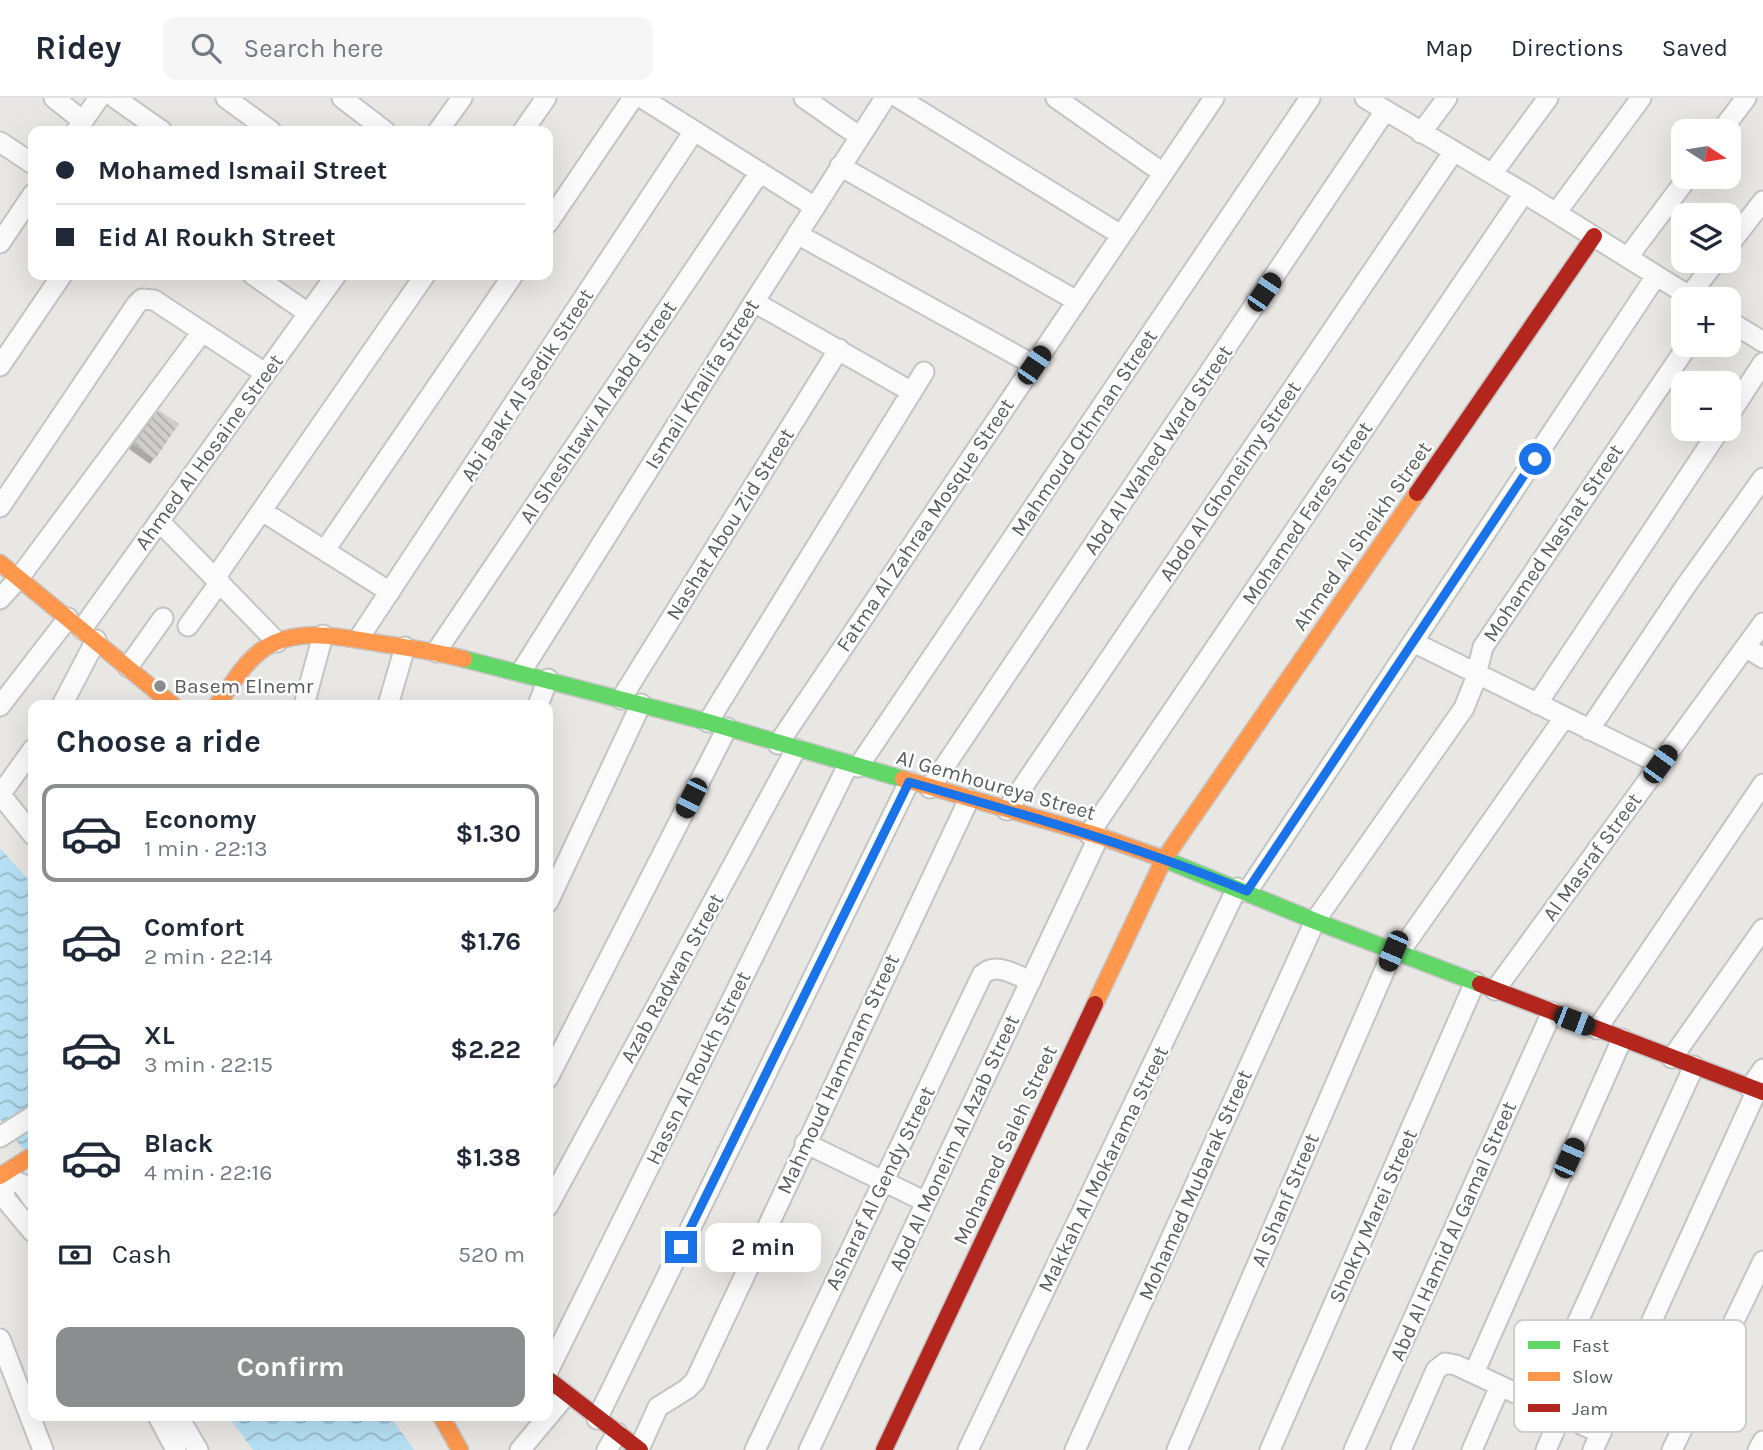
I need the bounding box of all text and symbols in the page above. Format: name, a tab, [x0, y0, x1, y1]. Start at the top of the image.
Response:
search box	[163, 17, 653, 80]
text: Ridey	[35, 29, 121, 67]
icon: search	[187, 29, 225, 67]
text: Search here	[243, 33, 383, 64]
text: Map	[1425, 34, 1473, 62]
text: Directions	[1511, 34, 1624, 62]
text: Saved	[1662, 34, 1728, 62]
north arrow	[1671, 119, 1741, 189]
map controls	[1671, 119, 1741, 441]
text: Mohamed Ismail Street	[98, 155, 387, 186]
button: layers	[1671, 203, 1741, 273]
text: Eid Al Roukh Street	[98, 222, 336, 253]
car	[1244, 269, 1285, 315]
street label: Abi Bakr Al Sedik Street	[456, 284, 598, 486]
button: +	[1671, 287, 1741, 357]
street label: Ismail Khalifa Street	[640, 295, 764, 473]
street label: Al Sheshtawi Al Aabd Street	[515, 296, 681, 528]
street label: Mahmoud Othman Street	[1006, 325, 1162, 541]
street label: Abd Al Wahed Ward Street	[1079, 341, 1237, 559]
car	[1014, 342, 1055, 388]
street label: Ahmed Al Hosaine Street	[130, 349, 288, 555]
button: −	[1671, 371, 1741, 441]
street label: Abdo Al Ghoneimy Street	[1154, 376, 1306, 585]
street label: Fatma Al Zahraa Mosque Street	[831, 394, 1019, 656]
street label: Mohamed Fares Street	[1237, 417, 1377, 609]
street label: Nashat Abou Zid Street	[661, 424, 799, 624]
street label: Ahmed Al Sheikh Street	[1288, 437, 1436, 635]
street label: Mohamed Nashat Street	[1478, 440, 1628, 646]
route start	[1519, 443, 1551, 475]
place label: Basem Elnemr	[174, 674, 314, 698]
marker: Basem Elnemr	[152, 678, 168, 694]
text: Choose a ride	[56, 723, 261, 760]
car	[1640, 741, 1681, 787]
street label: Al Gemhoureya Street	[894, 745, 1098, 825]
car	[673, 775, 710, 821]
street label: Al Masraf Street	[1538, 788, 1647, 926]
icon: car	[60, 802, 123, 865]
text: Economy	[144, 804, 256, 835]
text: $1.30	[456, 818, 521, 849]
text: 1 min · 22:13	[144, 835, 268, 862]
street label: Azab Radwan Street	[615, 889, 729, 1067]
icon: car	[60, 910, 123, 973]
text: Comfort	[144, 912, 245, 943]
text: $1.76	[460, 926, 521, 957]
car	[1376, 928, 1411, 974]
text: 2 min · 22:14	[144, 943, 272, 970]
street label: Mahmoud Hammam Street	[772, 950, 904, 1198]
street label: Hassn Al Roukh Street	[641, 967, 755, 1169]
car	[1551, 1004, 1598, 1038]
street label: Abd Al Moneim Al Azab Street	[884, 1011, 1024, 1275]
icon: car	[60, 1018, 123, 1081]
text: XL	[144, 1020, 175, 1051]
text: $2.22	[450, 1034, 521, 1065]
street label: Mohamed Saleh Street	[948, 1041, 1062, 1249]
street label: Makkah Al Mokarama Street	[1033, 1042, 1173, 1296]
text: 3 min · 22:15	[144, 1051, 273, 1078]
street label: Mohamed Mubarak Street	[1133, 1066, 1257, 1304]
street label: Asharaf Al Gendy Street	[820, 1082, 940, 1294]
street label: Abd Al Hamid Al Gamal Street	[1385, 1097, 1521, 1364]
street label: Shokry Marei Street	[1324, 1125, 1422, 1307]
icon: car	[60, 1126, 123, 1189]
text: Black	[144, 1128, 213, 1159]
street label: Al Shanf Street	[1246, 1130, 1324, 1270]
car	[1551, 1135, 1588, 1181]
text: $1.38	[455, 1142, 521, 1173]
text: 4 min · 22:16	[144, 1159, 272, 1186]
callout: 2 min	[706, 1222, 821, 1272]
route end	[665, 1231, 697, 1263]
text: 2 min	[731, 1234, 795, 1261]
icon: cash	[56, 1236, 94, 1274]
text: Cash	[112, 1239, 172, 1270]
text: 520 m	[458, 1241, 525, 1268]
legend	[1514, 1320, 1746, 1432]
button: Confirm	[56, 1327, 525, 1407]
text: Fast	[1572, 1335, 1609, 1357]
text: Slow	[1572, 1366, 1613, 1388]
text: Jam	[1572, 1398, 1608, 1420]

